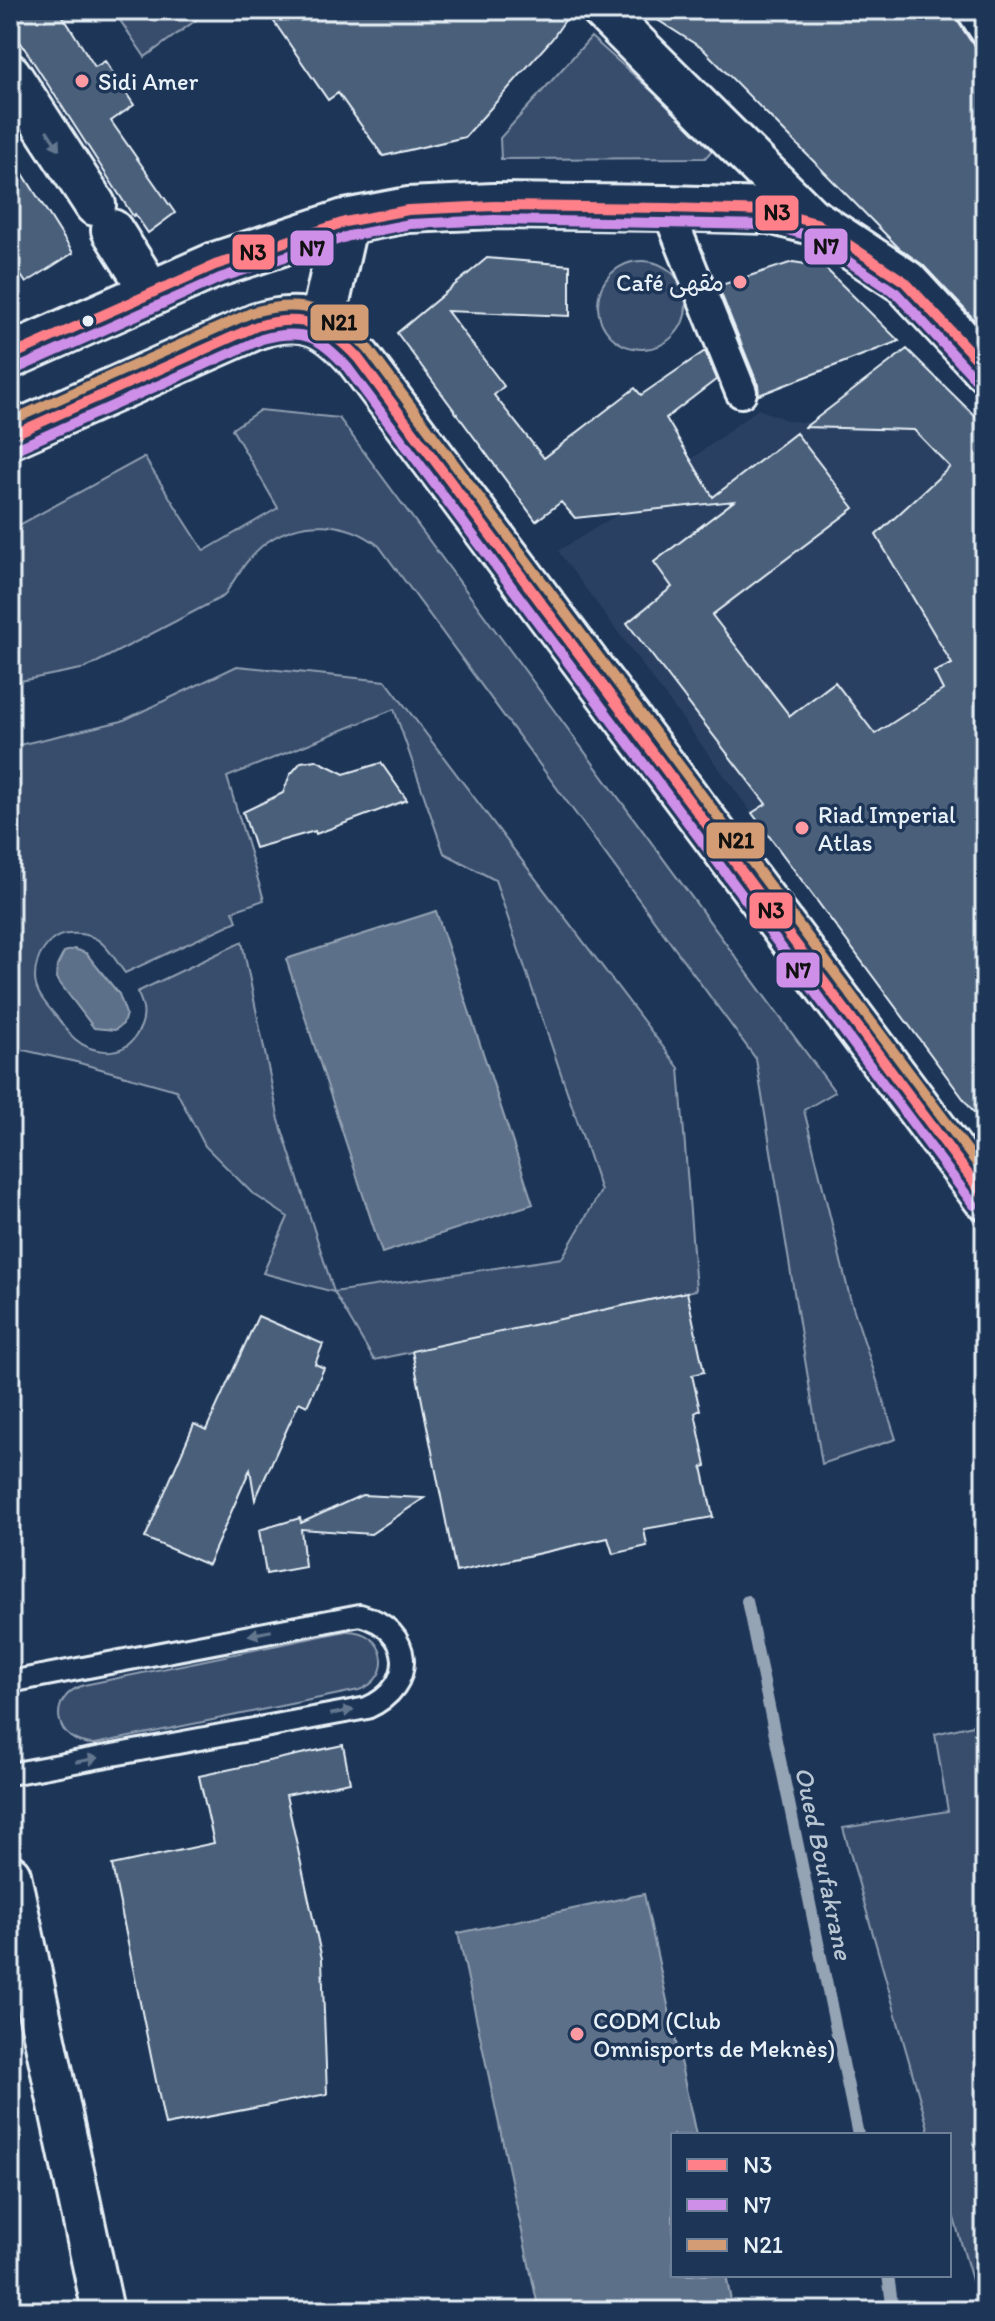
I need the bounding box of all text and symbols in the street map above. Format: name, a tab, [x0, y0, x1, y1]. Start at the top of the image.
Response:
place label: Sidi Amer	[98, 67, 199, 96]
marker: Sidi Amer	[73, 72, 91, 90]
one-way arrow	[45, 129, 60, 150]
line badge: N3	[754, 194, 800, 232]
text: N3	[764, 199, 790, 226]
line badge: N7	[803, 227, 849, 266]
line badge: N7	[289, 229, 335, 267]
line badge: N3	[231, 233, 276, 271]
text: N7	[813, 233, 839, 260]
text: N7	[299, 235, 325, 262]
text: N3	[240, 239, 266, 266]
place label: Café مقهى	[616, 268, 724, 298]
marker: Café مقهى	[731, 273, 749, 291]
line badge: N21	[309, 303, 370, 342]
text: N21	[321, 309, 358, 336]
unlabelled marker	[80, 313, 96, 329]
place label: Riad Imperial Atlas	[818, 800, 956, 857]
marker: Riad Imperial Atlas	[793, 819, 811, 837]
line badge: N21	[705, 821, 766, 860]
text: N21	[718, 827, 755, 854]
line badge: N3	[748, 891, 794, 930]
text: N3	[758, 897, 784, 924]
line badge: N7	[775, 951, 821, 989]
text: N7	[785, 957, 811, 984]
one-way arrow	[247, 1627, 272, 1640]
one-way arrow	[330, 1706, 355, 1718]
one-way arrow	[74, 1753, 99, 1765]
water label: Oued Boufakrane	[788, 1764, 860, 1964]
place label: CODM (Club Omnisports de Meknès)	[593, 2006, 835, 2063]
marker: CODM (Club Omnisports de Meknès)	[568, 2025, 586, 2043]
legend	[671, 2133, 951, 2277]
text: N3	[743, 2150, 772, 2179]
text: N7	[743, 2190, 771, 2219]
text: N21	[743, 2230, 783, 2259]

